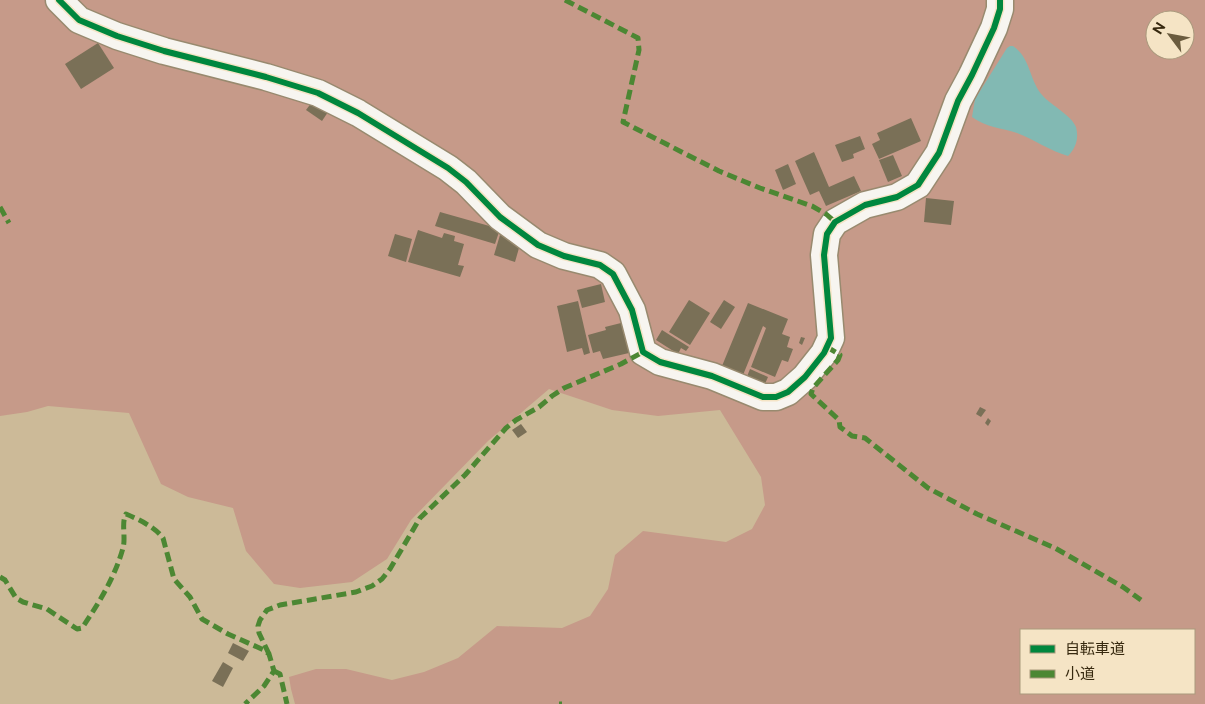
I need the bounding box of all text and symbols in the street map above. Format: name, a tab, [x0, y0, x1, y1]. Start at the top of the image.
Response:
north arrow	[1145, 10, 1195, 60]
text: N	[1149, 19, 1169, 37]
legend	[1020, 629, 1195, 694]
text: 自転車道	[1065, 640, 1125, 657]
text: 小道	[1065, 665, 1095, 682]

